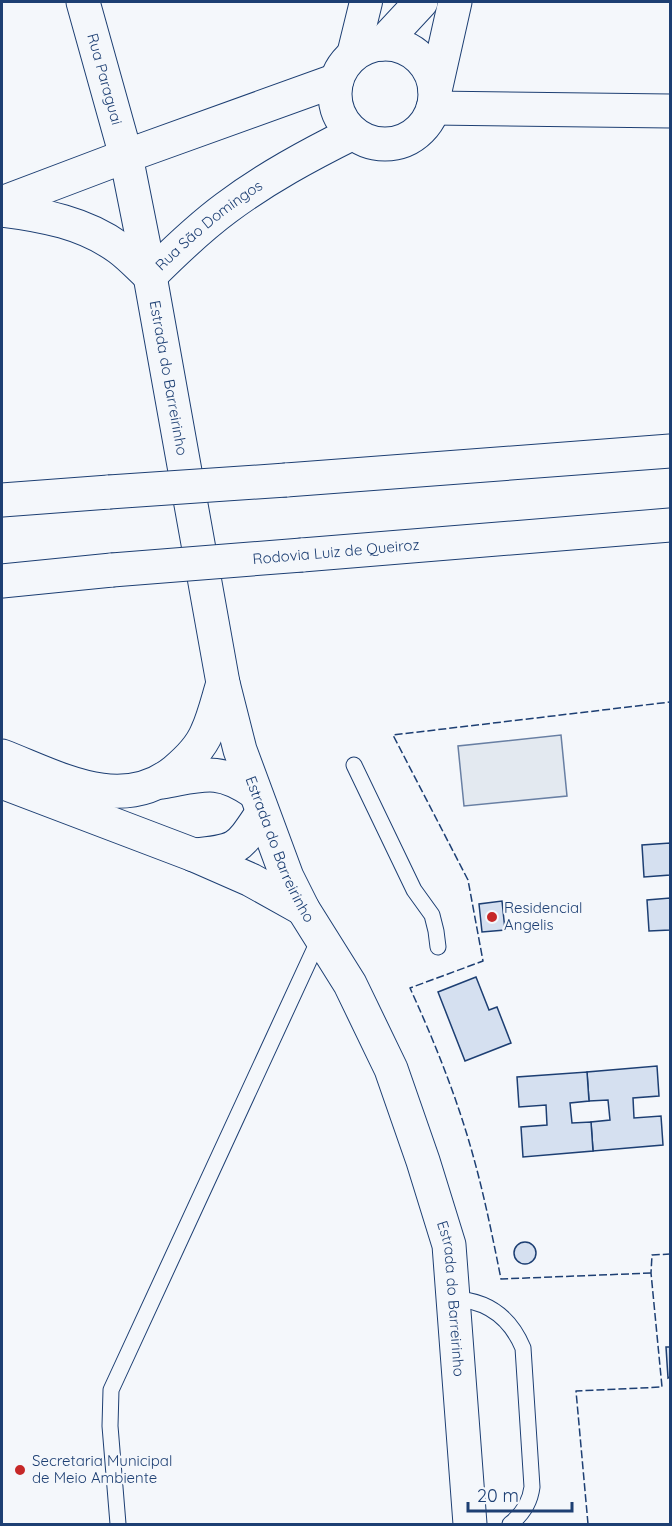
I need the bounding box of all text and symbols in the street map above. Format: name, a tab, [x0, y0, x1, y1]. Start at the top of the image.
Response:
street label: Rua Paraguai	[83, 31, 127, 127]
street label: Rua São Domingos	[151, 175, 266, 274]
street label: Estrada do Barreirinho	[146, 299, 192, 457]
street label: Rodovia Luiz de Queiroz	[252, 535, 420, 568]
street label: Estrada do Barreirinho	[241, 773, 319, 926]
place label: Residencial Angelis	[504, 898, 582, 934]
marker: Residencial Angelis	[485, 910, 499, 924]
street label: Estrada do Barreirinho	[433, 1218, 469, 1377]
place label: Secretaria Municipal de Meio Ambiente	[32, 1451, 172, 1487]
marker: Secretaria Municipal de Meio Ambiente	[13, 1463, 27, 1477]
scale bar	[468, 1475, 572, 1513]
text: 20 m	[477, 1484, 519, 1507]

